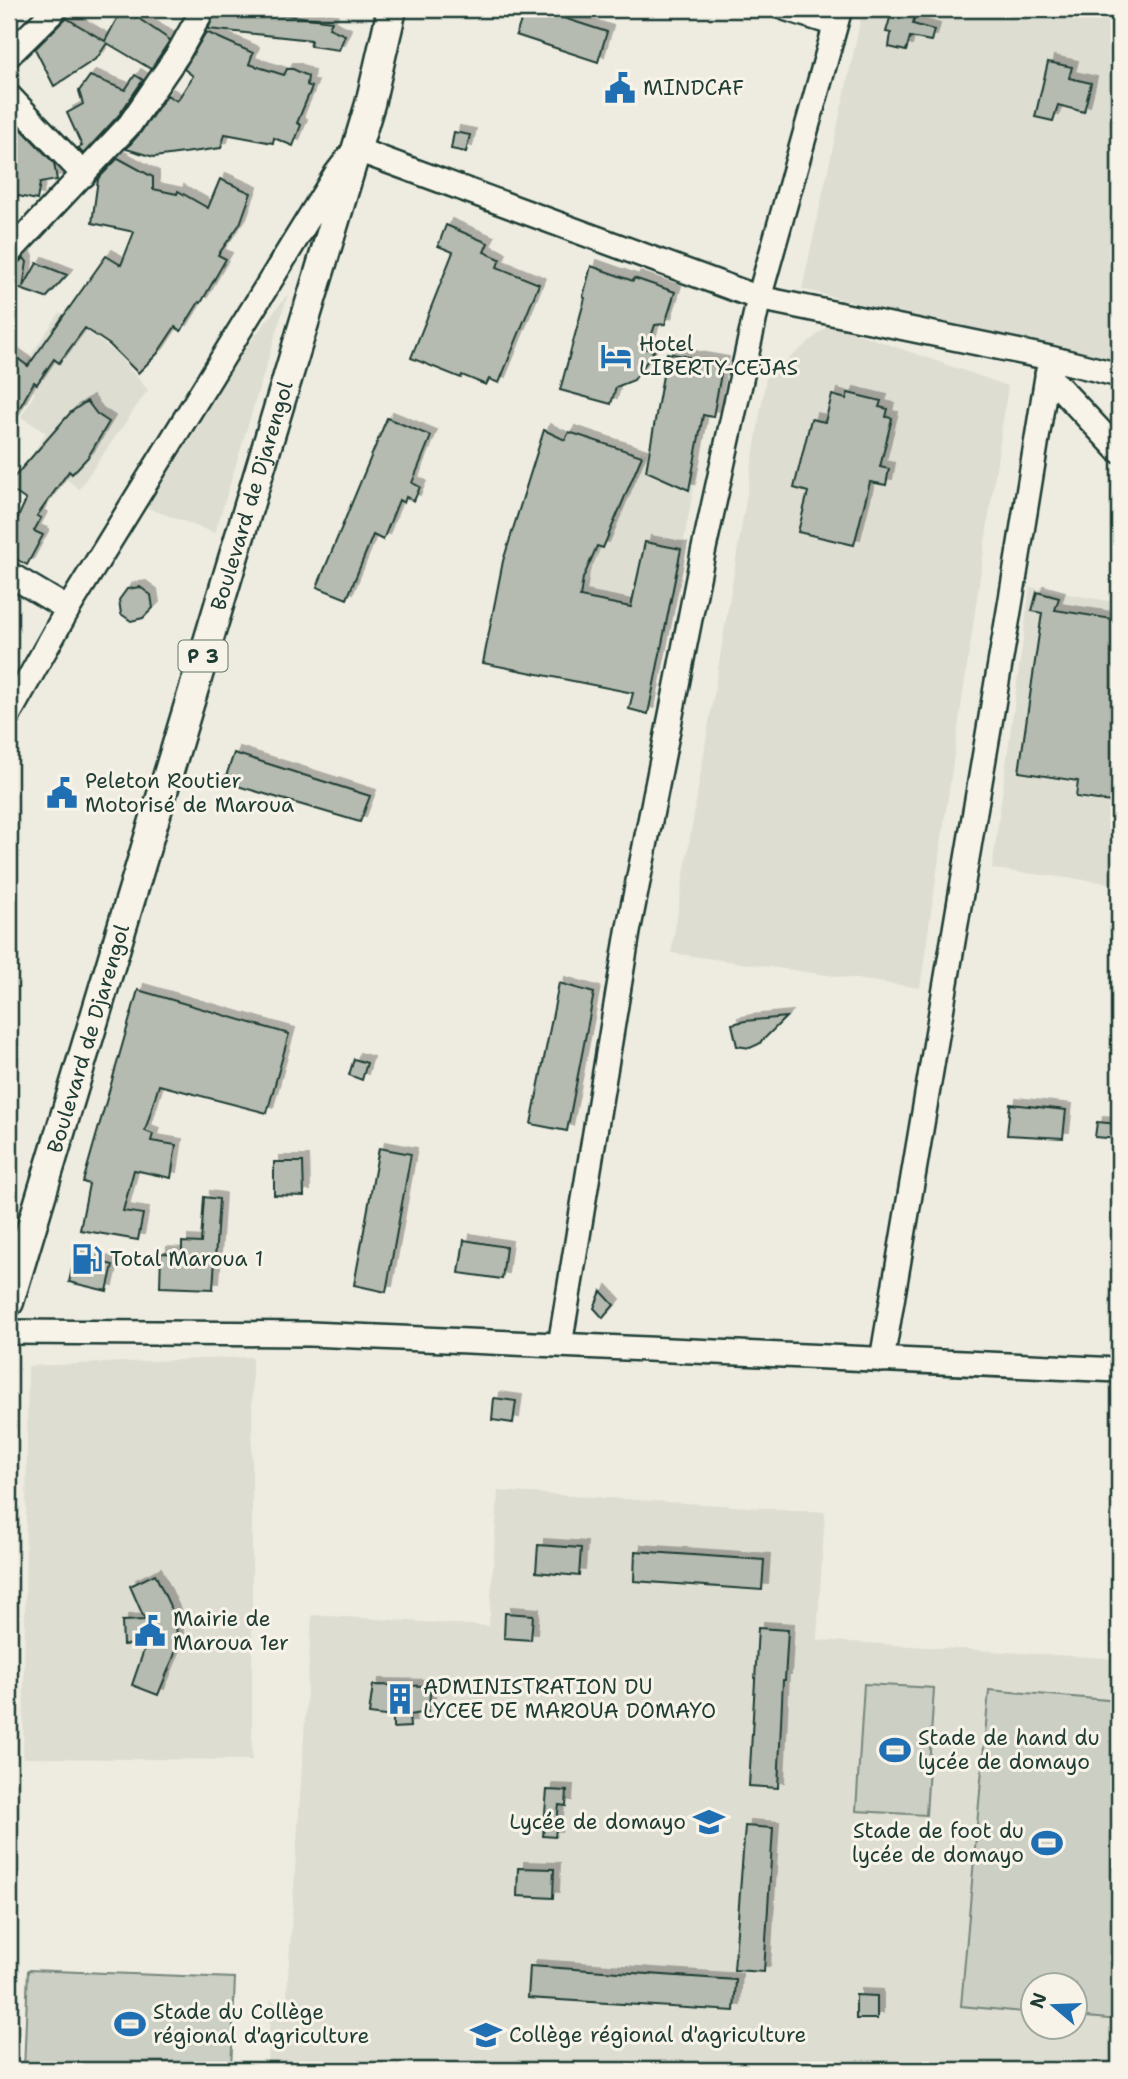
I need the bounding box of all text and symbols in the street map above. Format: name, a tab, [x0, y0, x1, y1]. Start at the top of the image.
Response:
public building icon: MINDCAF	[603, 71, 637, 105]
place label: MINDCAF	[643, 74, 744, 102]
place label: Hotel LIBERTY-CEJAS	[639, 330, 798, 382]
hotel icon: Hotel LIBERTY-CEJAS	[599, 339, 633, 373]
street label: Boulevard de Djarengol	[204, 377, 300, 614]
road number: P 3	[178, 640, 228, 671]
place label: Peleton Routier Motorisé de Maroua	[85, 767, 294, 819]
public building icon: Peleton Routier Motorisé de Maroua	[45, 776, 79, 810]
street label: Boulevard de Djarengol	[41, 920, 136, 1157]
fuel station icon: Total Maroua 1	[70, 1242, 104, 1276]
place label: Total Maroua 1	[110, 1245, 264, 1273]
place label: Mairie de Maroua 1er	[173, 1605, 289, 1657]
public building icon: Mairie de Maroua 1er	[133, 1614, 167, 1648]
place label: ADMINISTRATION DU LYCEE DE MAROUA DOMAYO	[423, 1673, 716, 1725]
building icon: ADMINISTRATION DU LYCEE DE MAROUA DOMAYO	[383, 1682, 417, 1716]
place label: Stade de hand du lycée de domayo	[918, 1724, 1100, 1776]
sports icon: Stade de hand du lycée de domayo	[878, 1733, 912, 1767]
school or university icon: Lycée de domayo	[692, 1805, 726, 1839]
place label: Lycée de domayo	[509, 1808, 686, 1836]
place label: Stade de foot du lycée de domayo	[852, 1817, 1024, 1869]
sports icon: Stade de foot du lycée de domayo	[1030, 1826, 1064, 1860]
north arrow	[1020, 1970, 1090, 2040]
text: N	[1024, 1989, 1053, 2012]
place label: Stade du Collège régional d'agriculture	[153, 1998, 369, 2050]
sports icon: Stade du Collège régional d'agriculture	[113, 2007, 147, 2041]
school or university icon: Collège régional d'agriculture	[469, 2018, 503, 2052]
place label: Collège régional d'agriculture	[509, 2021, 806, 2049]

